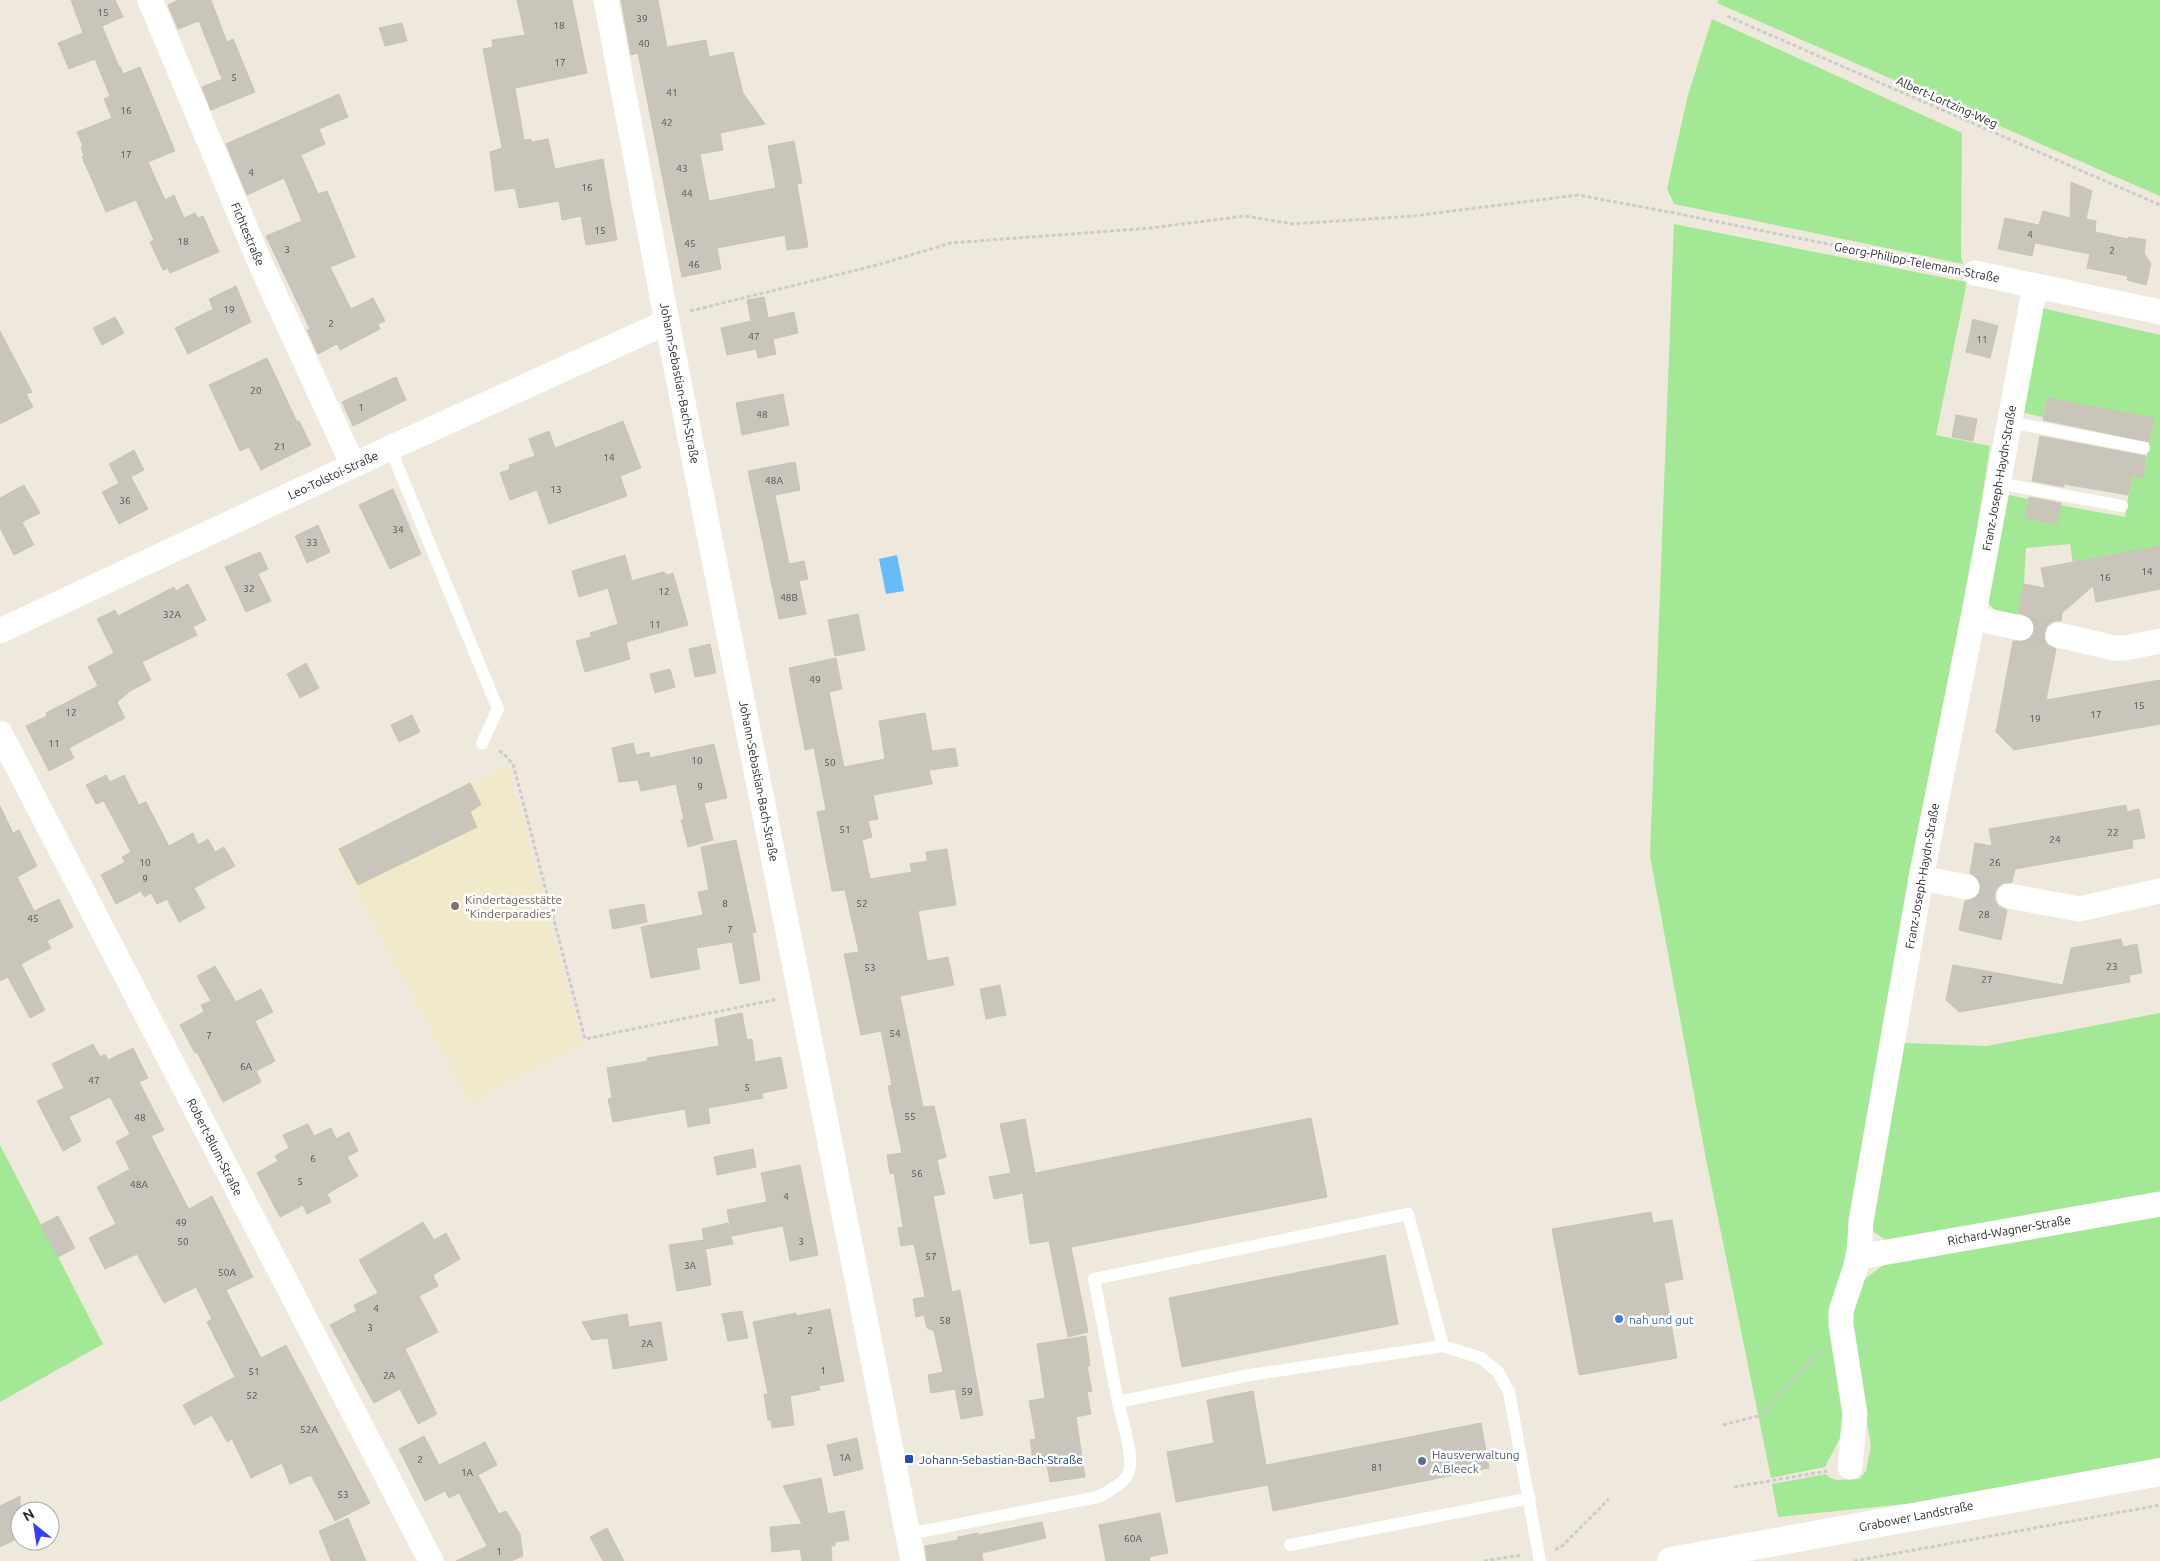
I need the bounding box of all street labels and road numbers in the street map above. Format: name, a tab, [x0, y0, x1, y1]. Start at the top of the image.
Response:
street label: Albert-Lortzing-Weg	[1894, 74, 2000, 130]
street label: Fichtestraße	[229, 200, 267, 268]
street label: Georg-Philipp-Telemann-Straße	[1833, 240, 2001, 284]
street label: Johann-Sebastian-Bach-Straße	[658, 301, 702, 465]
street label: Franz-Joseph-Haydn-Straße	[1980, 404, 2018, 552]
street label: Leo-Tolstoi-Straße	[286, 448, 380, 502]
street label: Johann-Sebastian-Bach-Straße	[737, 699, 781, 863]
street label: Franz-Joseph-Haydn-Straße	[1903, 802, 1941, 950]
street label: Robert-Blum-Straße	[185, 1096, 245, 1198]
street label: Richard-Wagner-Straße	[1946, 1213, 2072, 1247]
street label: Grabower Landstraße	[1858, 1498, 1974, 1534]

